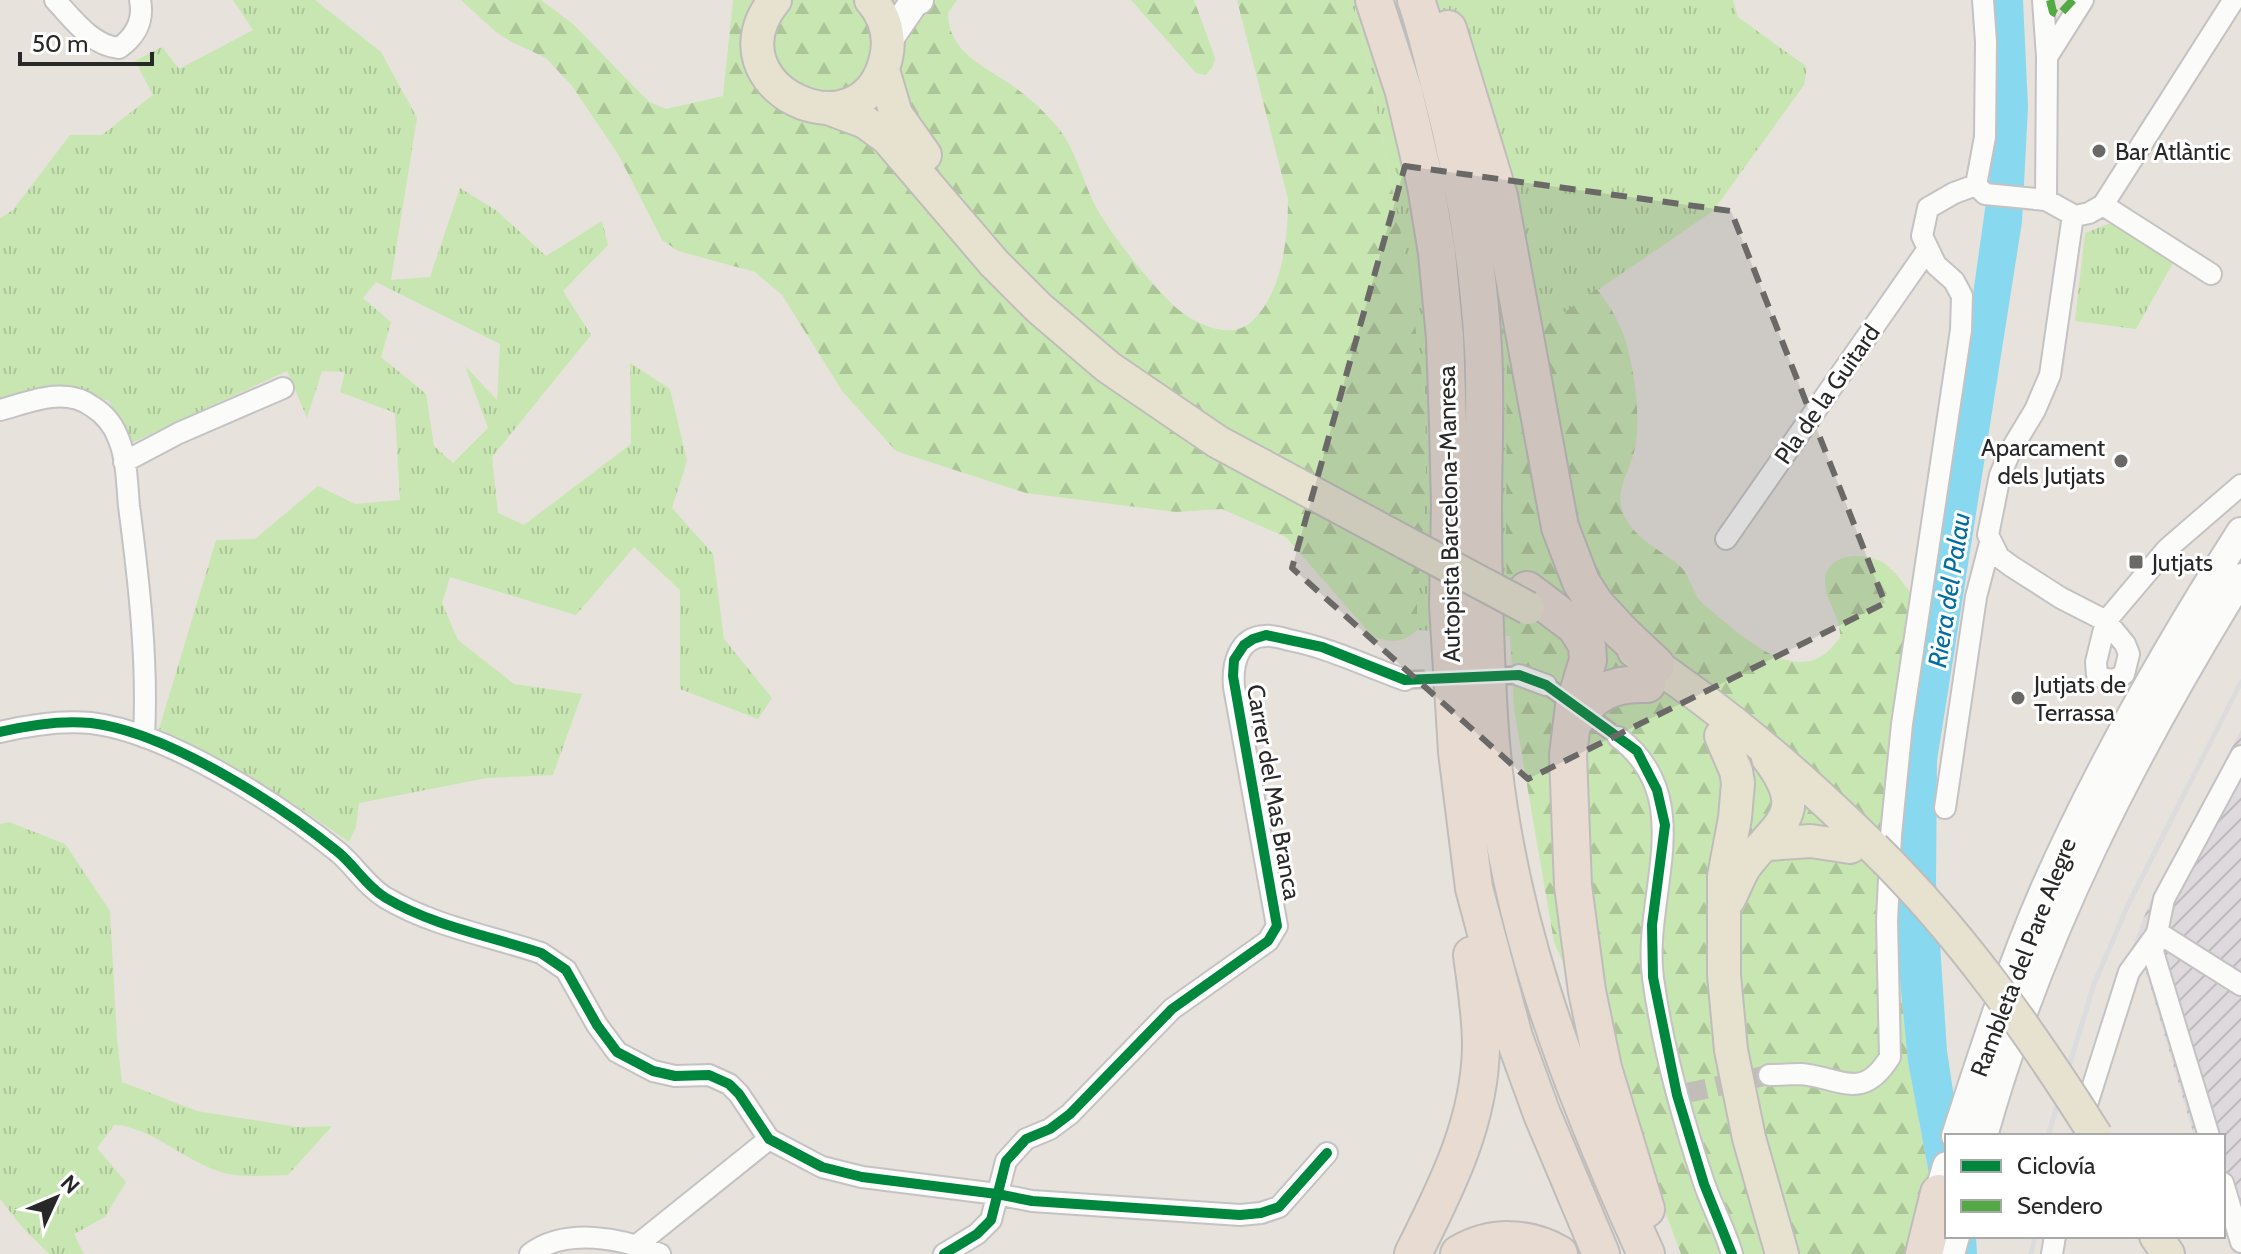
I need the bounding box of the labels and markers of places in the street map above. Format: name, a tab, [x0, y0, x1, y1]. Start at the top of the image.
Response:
place label: Bar Atlàntic	[2115, 137, 2231, 166]
marker: Bar Atlàntic	[2090, 142, 2108, 160]
place label: Aparcament dels Jutjats	[1981, 433, 2105, 490]
marker: Aparcament dels Jutjats	[2112, 452, 2130, 470]
place label: Jutjats	[2151, 548, 2213, 577]
marker: Jutjats	[2127, 553, 2145, 571]
place label: Jutjats de Terrassa	[2033, 670, 2126, 727]
marker: Jutjats de Terrassa	[2009, 689, 2027, 707]

